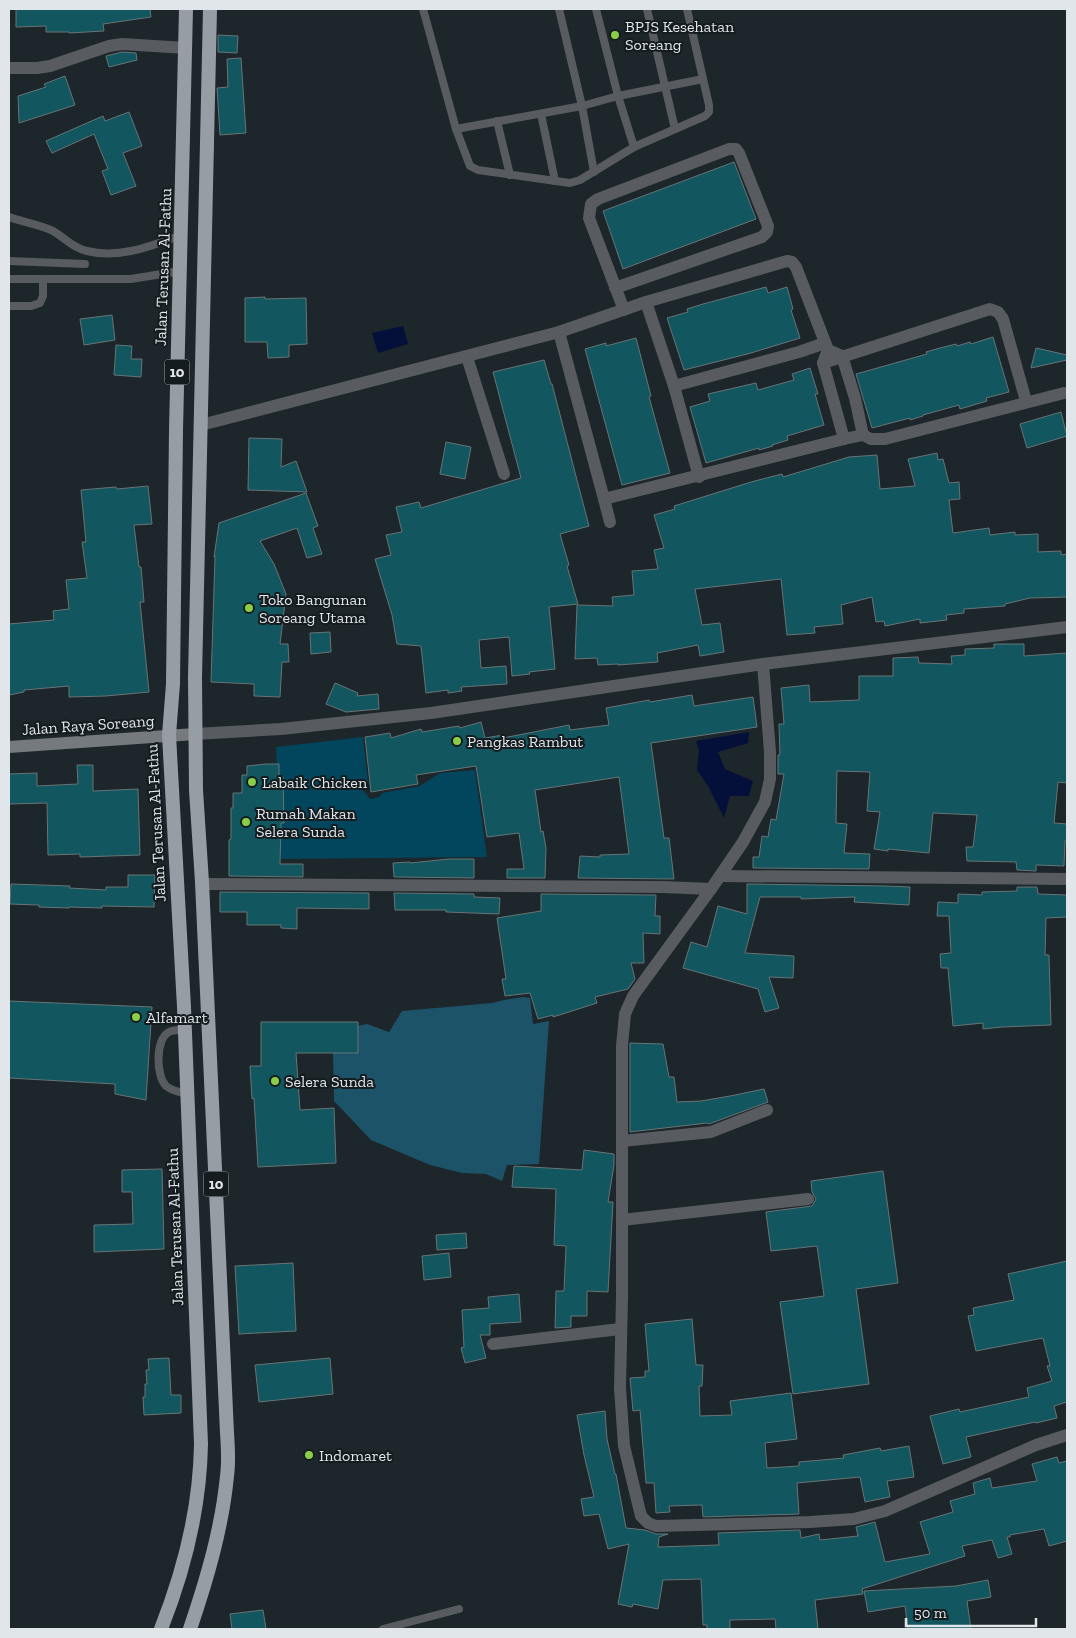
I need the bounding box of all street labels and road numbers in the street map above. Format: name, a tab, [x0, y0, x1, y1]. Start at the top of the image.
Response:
street label: Jalan Terusan Al-Fathu	[151, 188, 175, 346]
road number: 10	[164, 360, 190, 384]
street label: Jalan Raya Soreang	[21, 711, 155, 739]
street label: Jalan Terusan Al-Fathu	[142, 744, 170, 902]
street label: Jalan Terusan Al-Fathu	[163, 1148, 187, 1306]
road number: 10	[204, 1172, 228, 1196]

